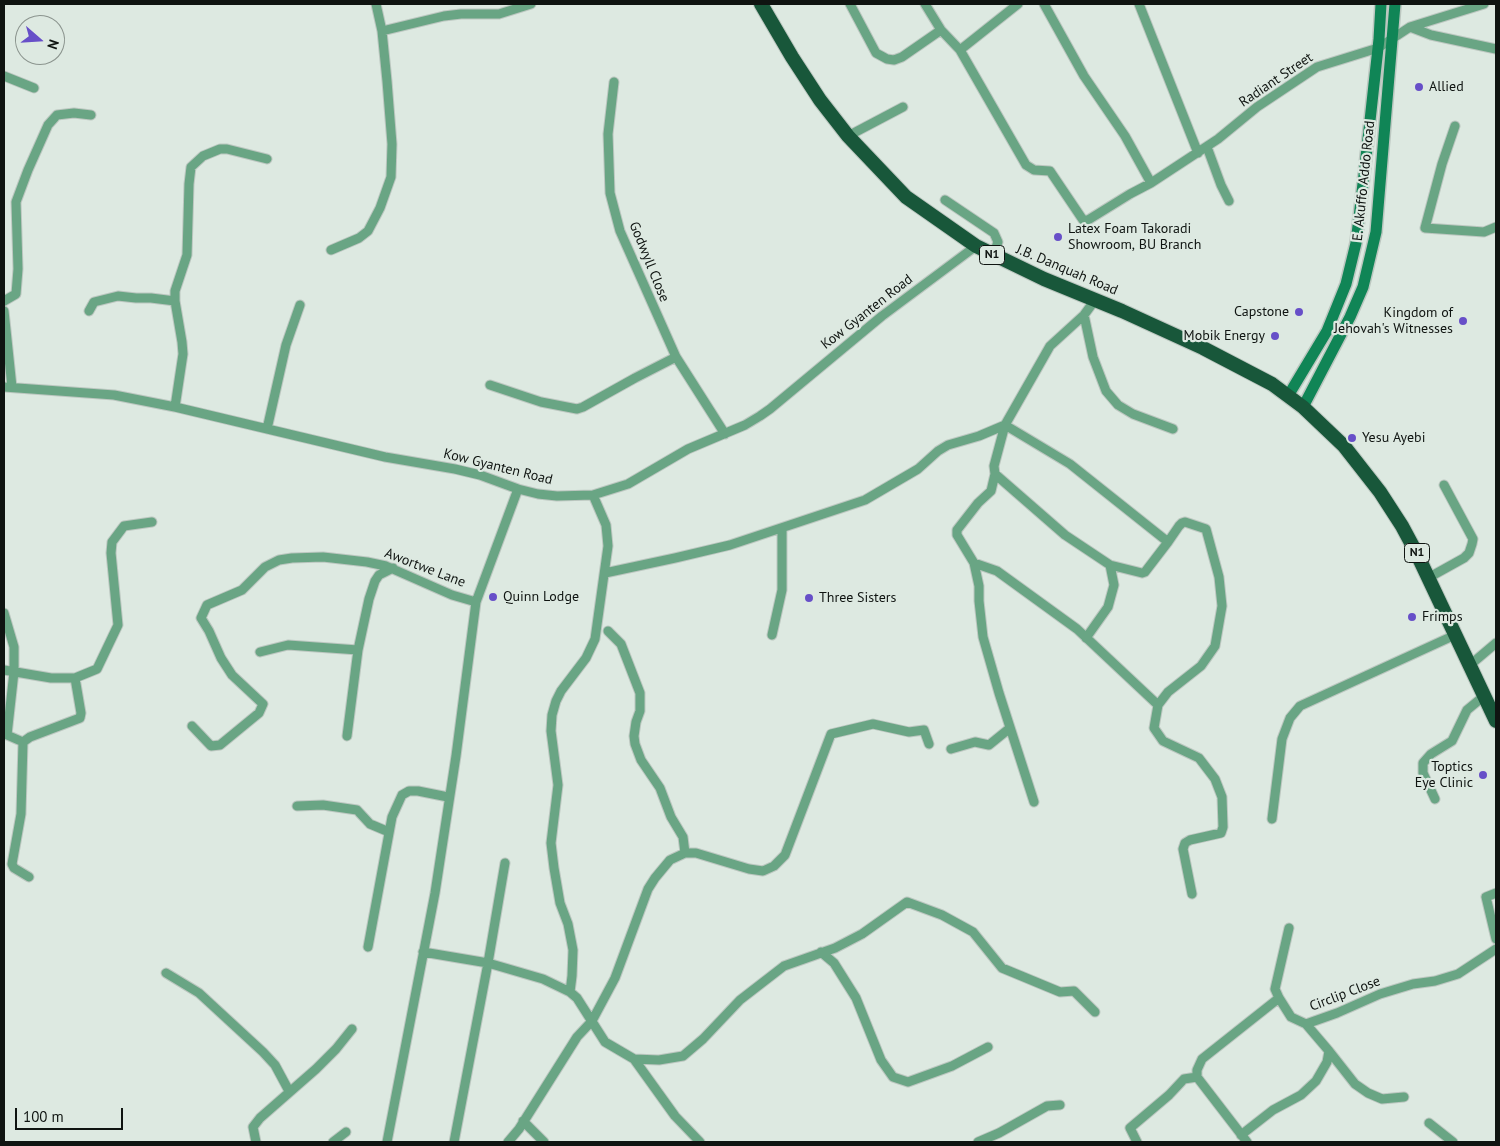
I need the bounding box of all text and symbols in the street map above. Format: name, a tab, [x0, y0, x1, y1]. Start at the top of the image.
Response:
north arrow	[15, 15, 65, 65]
text: N	[43, 37, 63, 52]
street label: Radiant Street	[1236, 49, 1316, 111]
place label: Allied	[1429, 79, 1464, 95]
marker: Allied	[1413, 81, 1425, 93]
street label: E. Akuffo Addo Road	[1349, 120, 1379, 242]
street label: Godwyll Close	[625, 219, 673, 305]
place label: Latex Foam Takoradi Showroom, BU Branch	[1068, 221, 1201, 253]
marker: Latex Foam Takoradi Showroom, BU Branch	[1052, 231, 1064, 243]
street label: J.B. Danquah Road	[1014, 241, 1120, 299]
road number: N1	[980, 246, 1004, 264]
street label: Kow Gyanten Road	[818, 271, 916, 353]
place label: Capstone	[1234, 304, 1289, 320]
place label: Kingdom of Jehovah's Witnesses	[1334, 305, 1453, 338]
marker: Capstone	[1293, 306, 1305, 318]
marker: Kingdom of Jehovah's Witnesses	[1457, 315, 1469, 327]
place label: Mobik Energy	[1184, 328, 1265, 344]
marker: Mobik Energy	[1269, 330, 1281, 342]
place label: Yesu Ayebi	[1362, 430, 1425, 446]
marker: Yesu Ayebi	[1346, 432, 1358, 444]
street label: Kow Gyanten Road	[442, 445, 554, 489]
road number: N1	[1404, 544, 1430, 562]
street label: Awortwe Lane	[382, 545, 468, 591]
place label: Quinn Lodge	[503, 589, 579, 605]
place label: Three Sisters	[819, 590, 896, 606]
marker: Quinn Lodge	[487, 591, 499, 603]
marker: Three Sisters	[803, 592, 815, 604]
place label: Frimps	[1422, 609, 1463, 625]
marker: Frimps	[1406, 611, 1418, 623]
place label: Toptics Eye Clinic	[1415, 759, 1473, 792]
marker: Toptics Eye Clinic	[1477, 769, 1489, 781]
street label: Circlip Close	[1307, 973, 1383, 1015]
scale bar	[18, 1098, 125, 1130]
text: 100 m	[23, 1107, 64, 1126]

